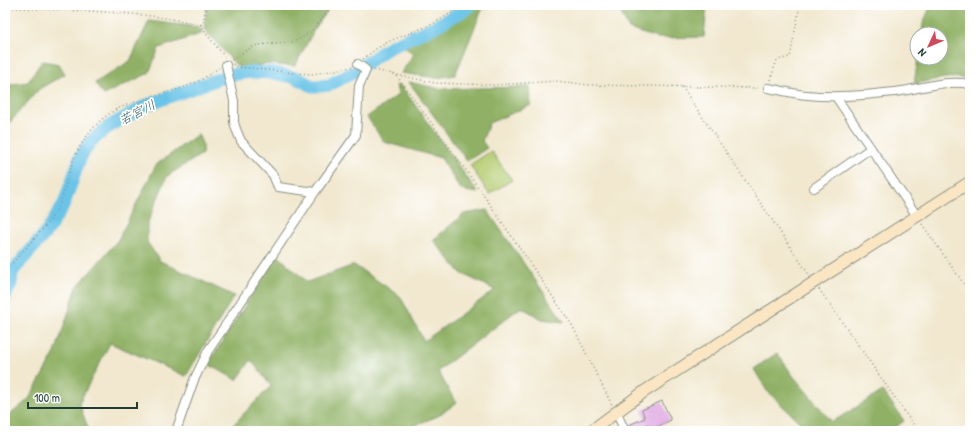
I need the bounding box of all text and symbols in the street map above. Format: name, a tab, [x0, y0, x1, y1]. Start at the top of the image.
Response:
north arrow	[909, 26, 949, 66]
text: N	[915, 46, 929, 60]
water label: 若宮川	[116, 95, 158, 129]
scale bar	[28, 384, 137, 410]
text: 100 m	[34, 389, 60, 406]

